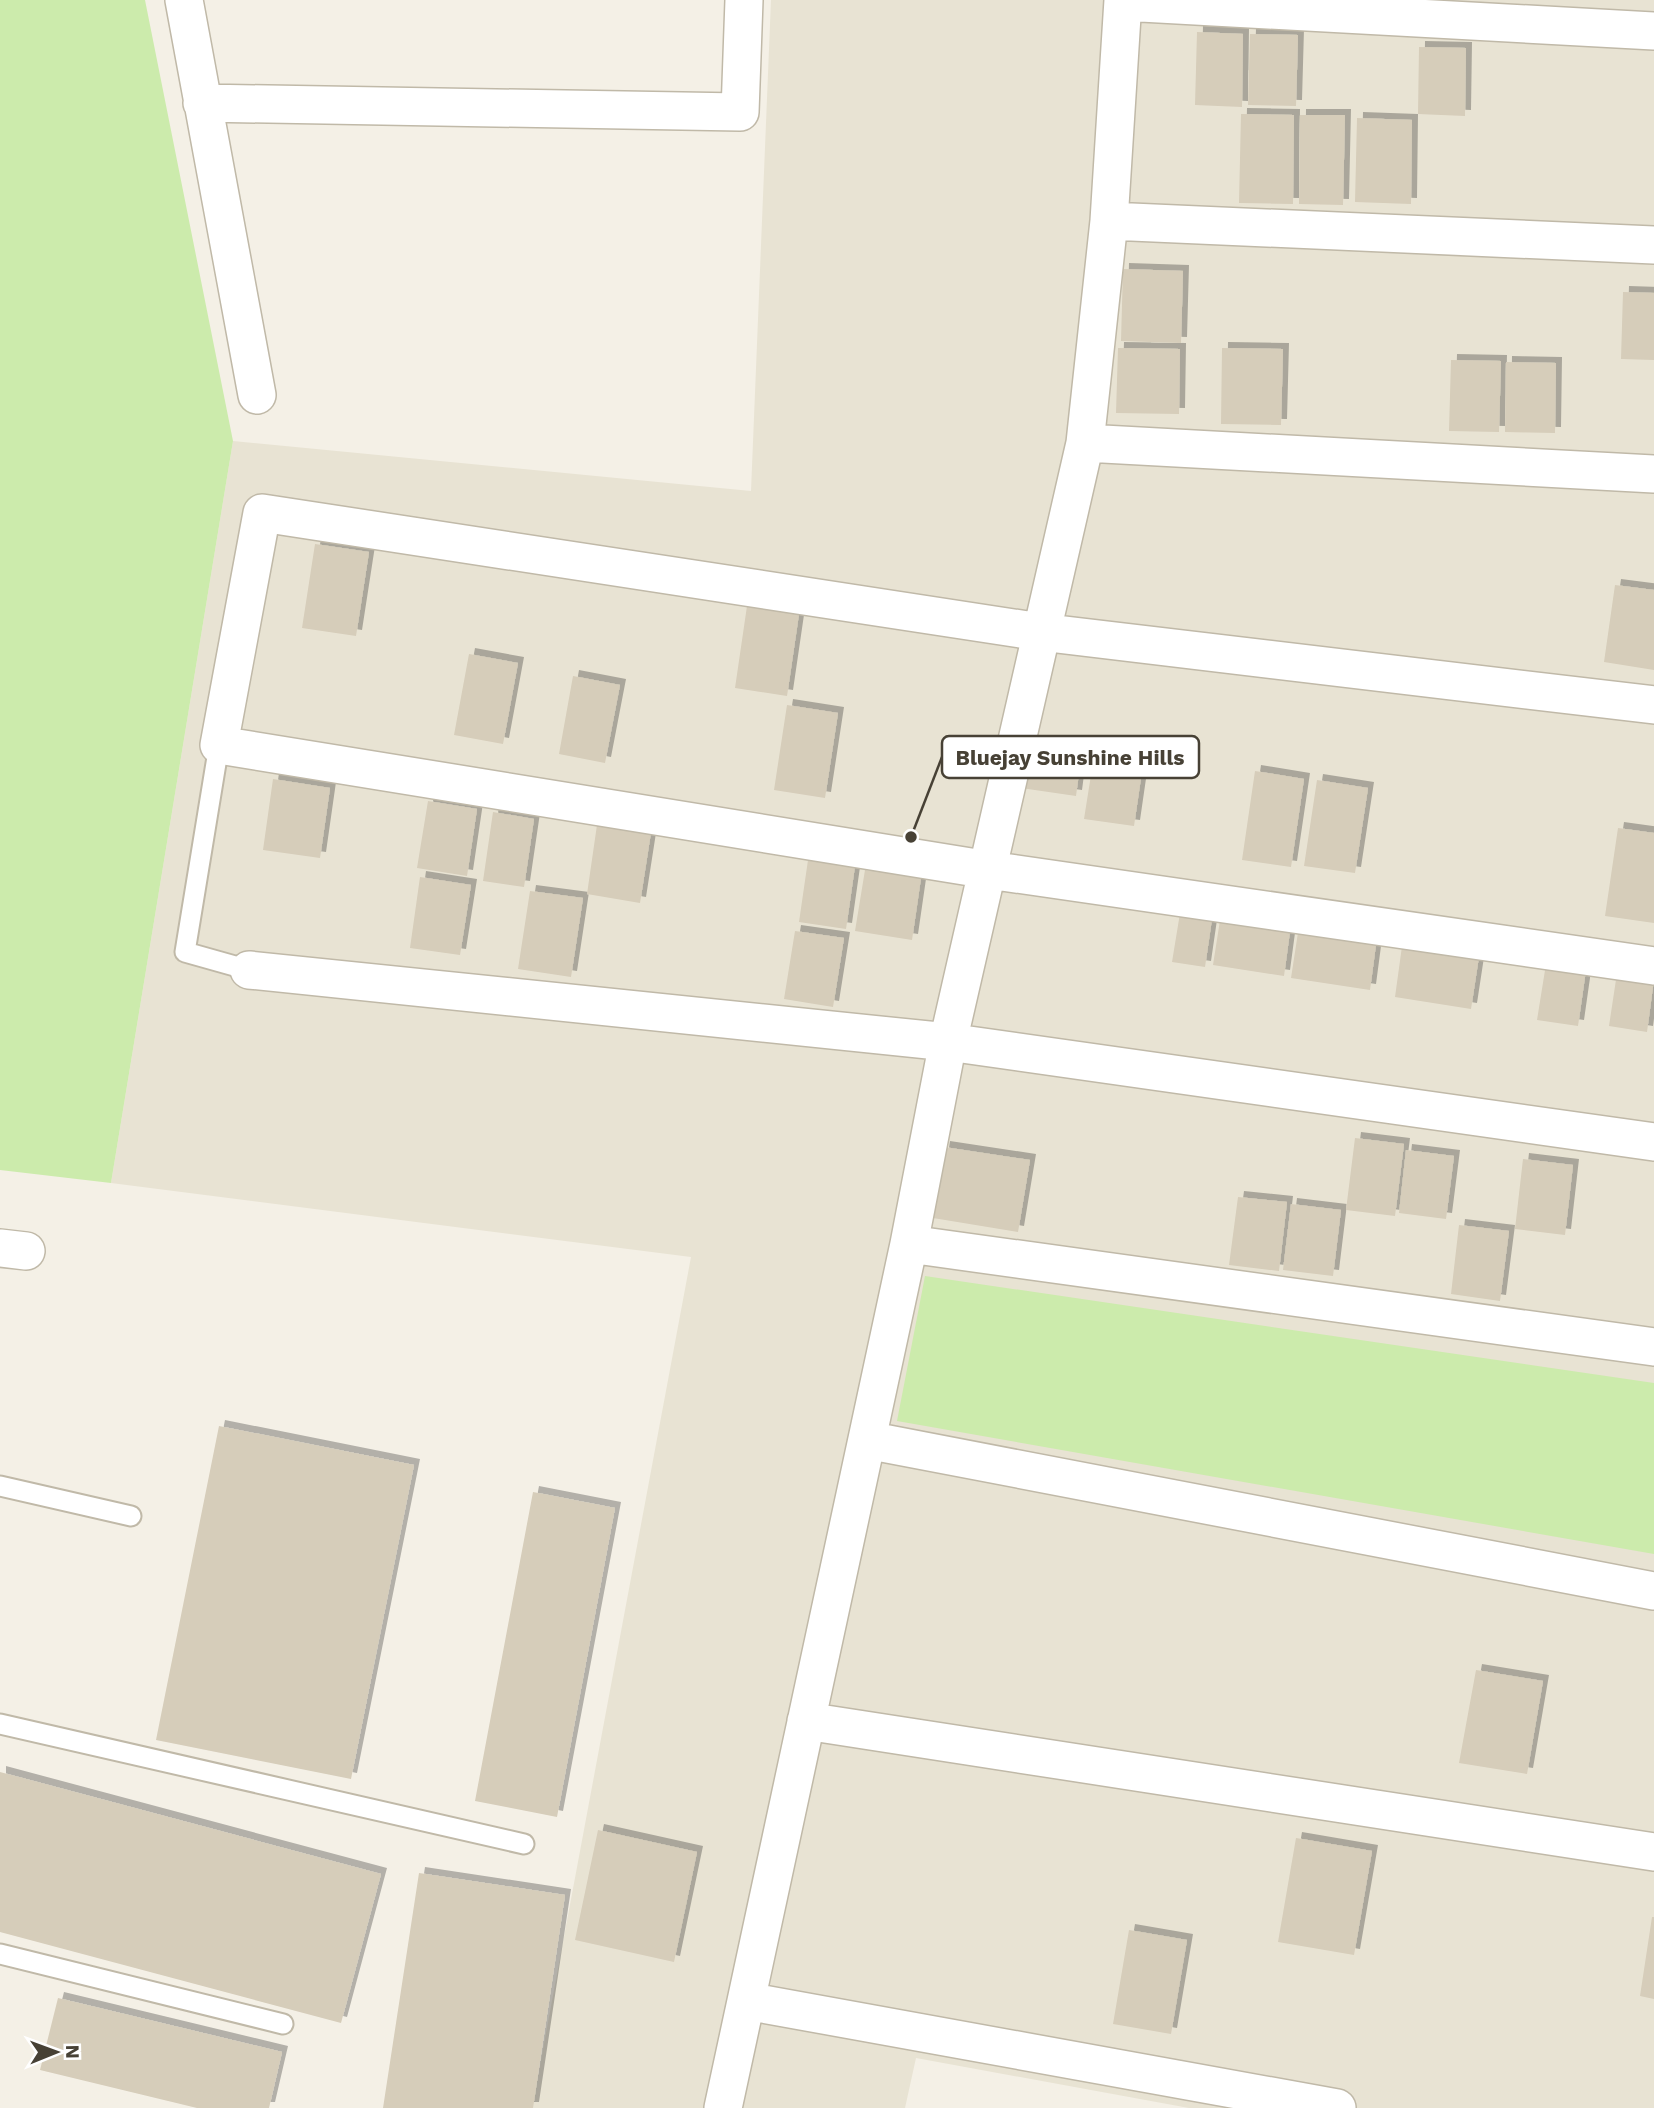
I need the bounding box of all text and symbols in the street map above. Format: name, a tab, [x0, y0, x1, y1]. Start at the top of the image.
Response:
callout: Bluejay Sunshine Hills	[942, 736, 1199, 778]
text: Bluejay Sunshine Hills	[956, 745, 1184, 770]
north arrow	[21, 2017, 91, 2087]
text: N	[61, 2044, 84, 2059]

